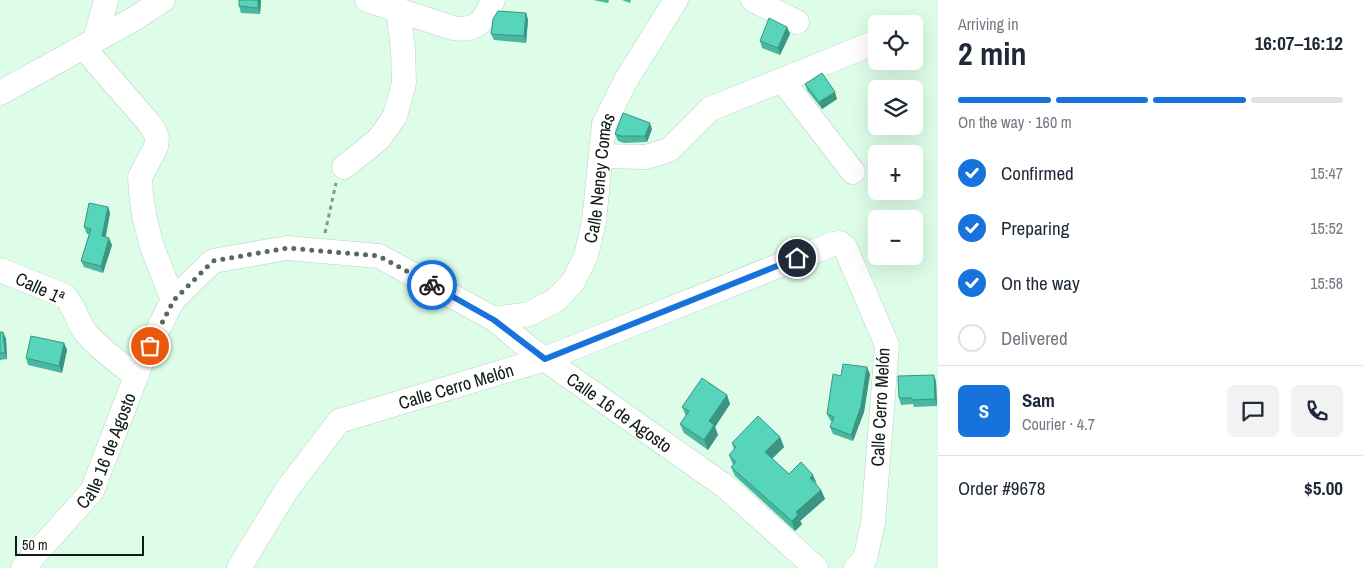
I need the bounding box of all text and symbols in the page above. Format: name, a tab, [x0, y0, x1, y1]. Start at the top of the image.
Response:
text: Arriving in	[958, 13, 1019, 35]
map controls	[868, 15, 923, 265]
button: locate	[868, 15, 923, 70]
text: 16:07–16:12	[1255, 30, 1343, 56]
text: 2 min	[958, 32, 1027, 75]
button: layers	[868, 80, 923, 135]
street label: Calle Neney Comas	[577, 108, 620, 245]
text: On the way · 160 m	[958, 111, 1072, 133]
button: +	[868, 145, 923, 200]
icon: check	[958, 159, 986, 187]
text: Confirmed	[1001, 160, 1074, 186]
text: 15:47	[1310, 162, 1343, 184]
button: −	[868, 210, 923, 265]
icon: check	[958, 214, 986, 242]
text: Preparing	[1001, 215, 1069, 241]
text: 15:52	[1310, 217, 1343, 239]
pin	[776, 237, 818, 279]
icon: home	[783, 244, 811, 272]
courier	[407, 260, 457, 310]
street label: Calle 1ª	[11, 266, 69, 310]
icon: check	[958, 269, 986, 297]
text: On the way	[1001, 270, 1080, 296]
icon: bike	[418, 271, 446, 299]
text: 15:58	[1310, 272, 1343, 294]
pin	[129, 325, 171, 367]
text: Delivered	[1001, 325, 1068, 351]
icon: bag	[136, 332, 164, 360]
street label: Calle Cerro Melón	[864, 347, 896, 467]
street label: Calle Cerro Melón	[395, 357, 516, 415]
street label: Calle 16 de Agosto	[562, 366, 678, 458]
button: chat	[1227, 385, 1279, 437]
button: phone	[1291, 385, 1343, 437]
text: Sam	[1022, 387, 1055, 413]
street label: Calle 16 de Agosto	[70, 389, 141, 514]
text: S	[979, 398, 989, 424]
text: Courier · 4.7	[1022, 413, 1095, 435]
text: Order #9678	[958, 475, 1045, 501]
text: $5.00	[1304, 475, 1343, 501]
scale bar	[15, 533, 144, 556]
text: 50 m	[22, 536, 48, 554]

